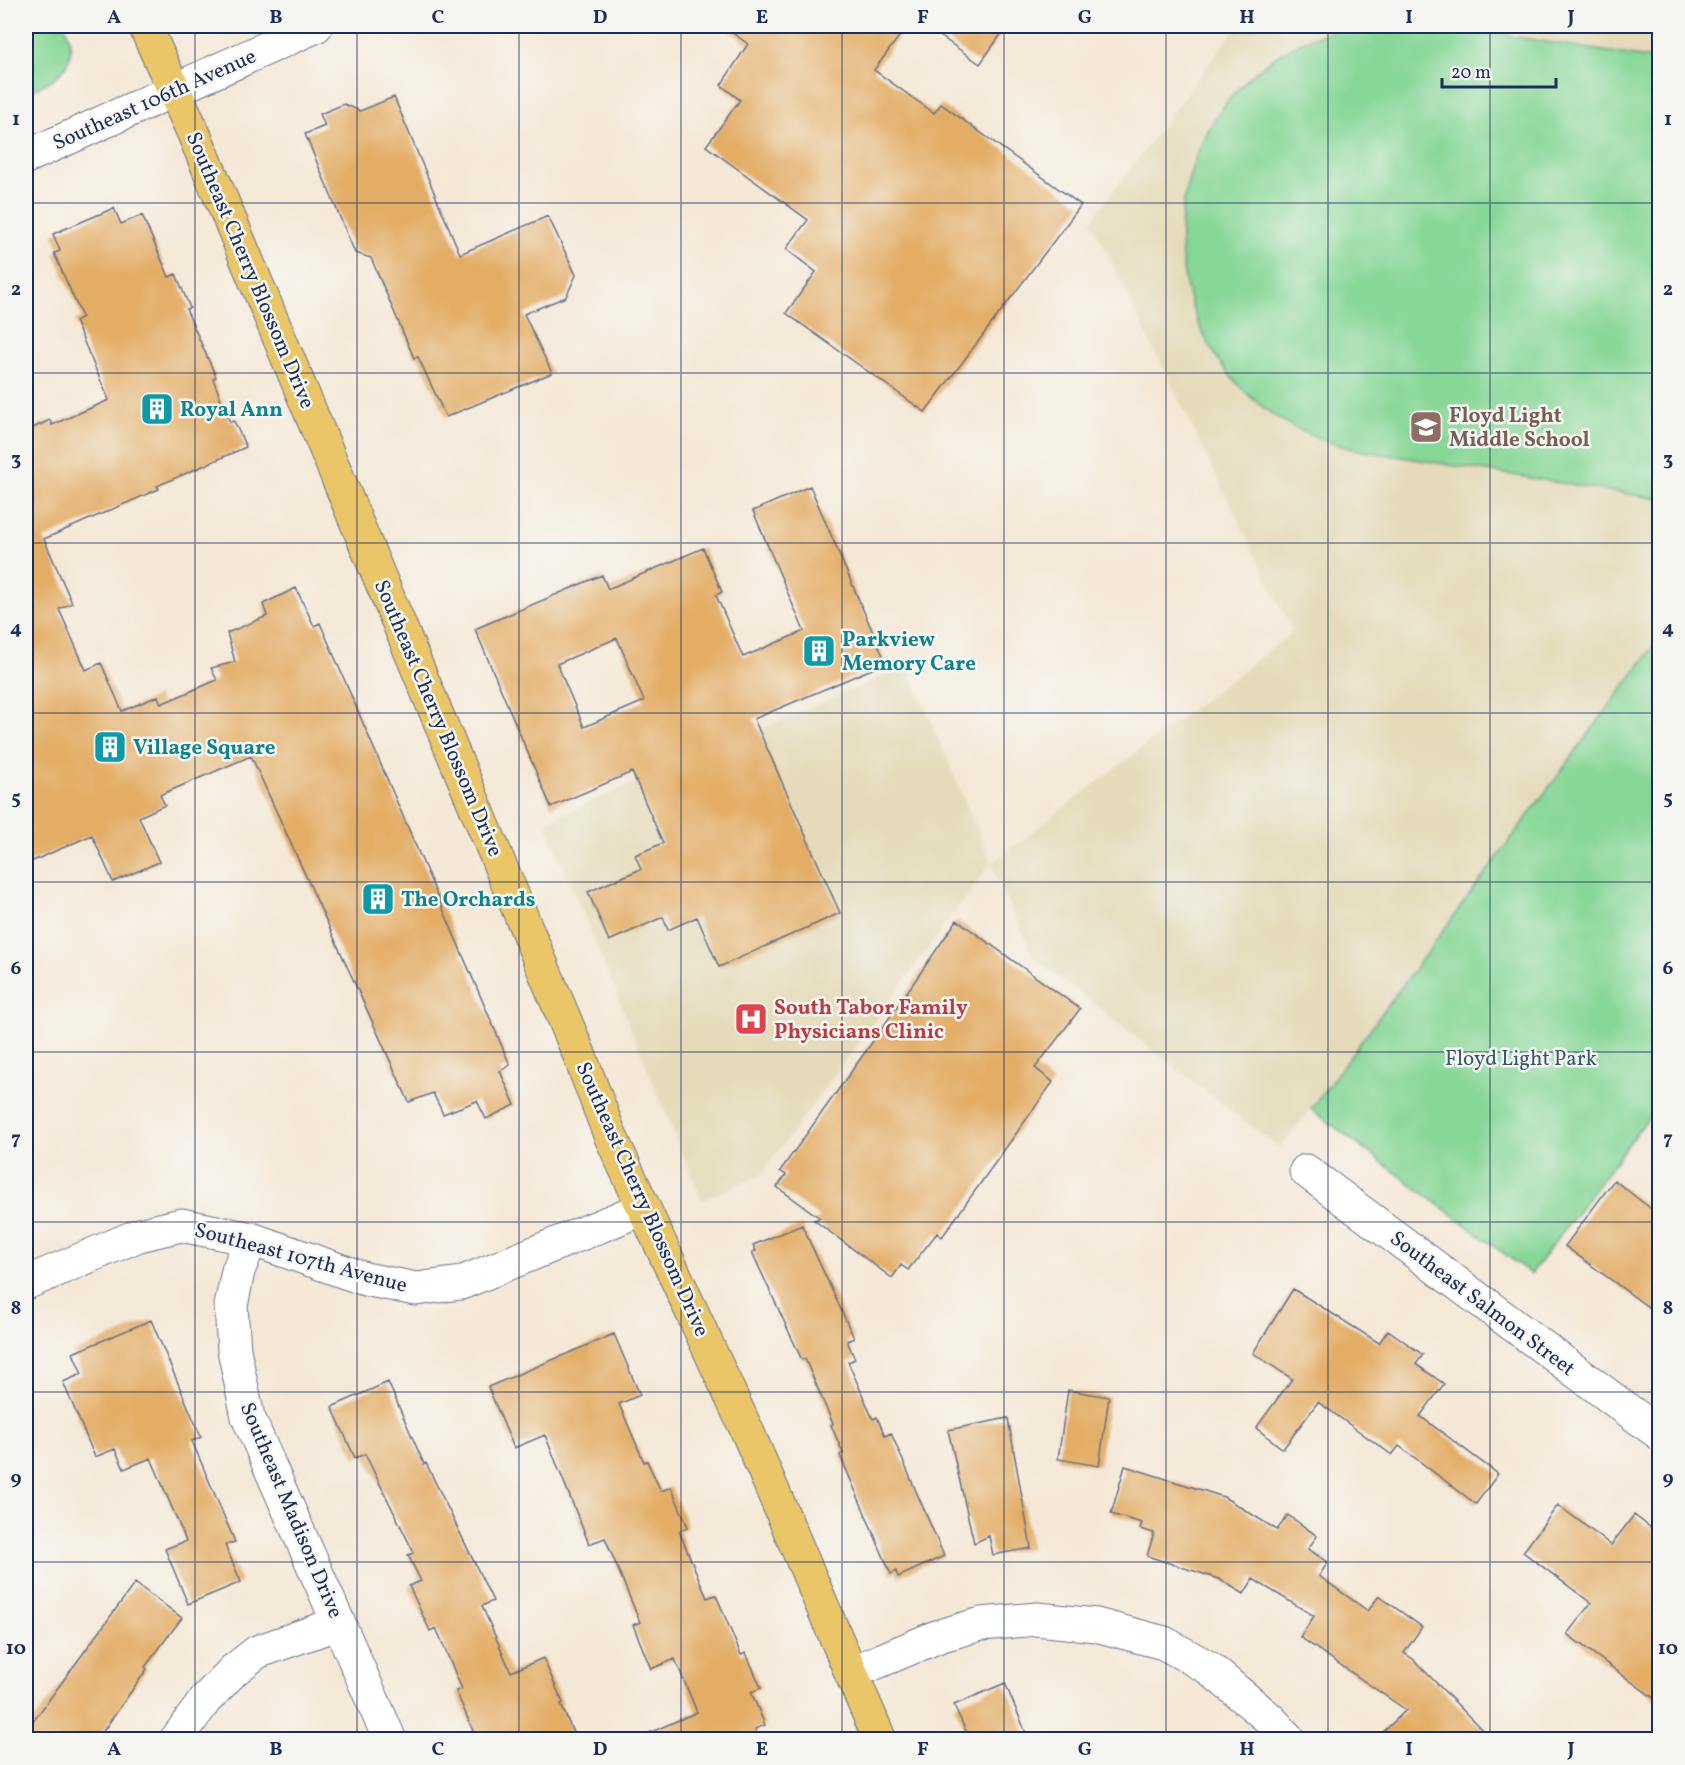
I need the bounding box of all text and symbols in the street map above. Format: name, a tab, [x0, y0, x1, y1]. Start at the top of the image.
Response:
text: A	[107, 4, 121, 32]
text: B	[269, 4, 283, 32]
text: C	[432, 4, 445, 32]
text: D	[593, 4, 607, 32]
text: E	[756, 4, 768, 32]
text: F	[917, 4, 929, 32]
text: G	[1078, 4, 1092, 32]
text: H	[1239, 4, 1255, 32]
text: I	[1405, 4, 1413, 32]
text: J	[1566, 4, 1575, 32]
street label: Southeast 106th Avenue	[48, 42, 261, 158]
scale bar	[1442, 51, 1556, 89]
text: 20 m	[1451, 61, 1491, 86]
text: 1	[12, 106, 20, 134]
text: 1	[1664, 106, 1672, 134]
street label: Southeast Cherry Blossom Drive	[178, 128, 321, 413]
text: 2	[11, 276, 21, 304]
text: 2	[1663, 276, 1673, 304]
building icon: Royal Ann	[139, 391, 175, 427]
place label: Royal Ann	[180, 396, 283, 425]
place label: Floyd Light Middle School	[1449, 402, 1590, 455]
school or university icon: Floyd Light Middle School	[1408, 409, 1444, 445]
text: 3	[11, 446, 21, 474]
text: 3	[1663, 446, 1673, 474]
street label: Southeast Cherry Blossom Drive	[366, 576, 509, 861]
text: 4	[10, 615, 22, 643]
text: 4	[1662, 615, 1674, 643]
place label: Parkview Memory Care	[842, 626, 976, 679]
building icon: Parkview Memory Care	[801, 633, 837, 669]
building icon: Village Square	[92, 729, 128, 765]
place label: Village Square	[133, 734, 276, 763]
text: 5	[11, 785, 21, 813]
text: 5	[1663, 785, 1673, 813]
building icon: The Orchards	[360, 881, 396, 917]
place label: The Orchards	[401, 886, 535, 915]
text: 6	[11, 955, 22, 983]
text: 6	[1663, 955, 1674, 983]
place label: South Tabor Family Physicians Clinic	[774, 994, 968, 1047]
hospital icon: South Tabor Family Physicians Clinic	[733, 1001, 769, 1037]
park label: Floyd Light Park	[1445, 1045, 1598, 1074]
street label: Southeast Cherry Blossom Drive	[568, 1058, 715, 1342]
text: 7	[11, 1125, 21, 1153]
text: 7	[1663, 1125, 1673, 1153]
street label: Southeast 107th Avenue	[191, 1216, 410, 1301]
street label: Southeast Salmon Street	[1383, 1225, 1581, 1384]
text: 8	[11, 1295, 21, 1323]
text: 8	[1663, 1295, 1673, 1323]
street label: Southeast Madison Drive	[232, 1398, 349, 1623]
text: 9	[10, 1465, 22, 1493]
text: 9	[1662, 1465, 1674, 1493]
text: 10	[6, 1635, 26, 1663]
text: 10	[1658, 1635, 1678, 1663]
text: A	[107, 1736, 121, 1764]
text: B	[269, 1736, 283, 1764]
text: C	[432, 1736, 445, 1764]
text: D	[593, 1736, 607, 1764]
text: E	[756, 1736, 768, 1764]
text: F	[917, 1736, 929, 1764]
text: G	[1078, 1736, 1092, 1764]
text: H	[1239, 1736, 1255, 1764]
text: I	[1405, 1736, 1413, 1764]
text: J	[1566, 1736, 1575, 1764]

